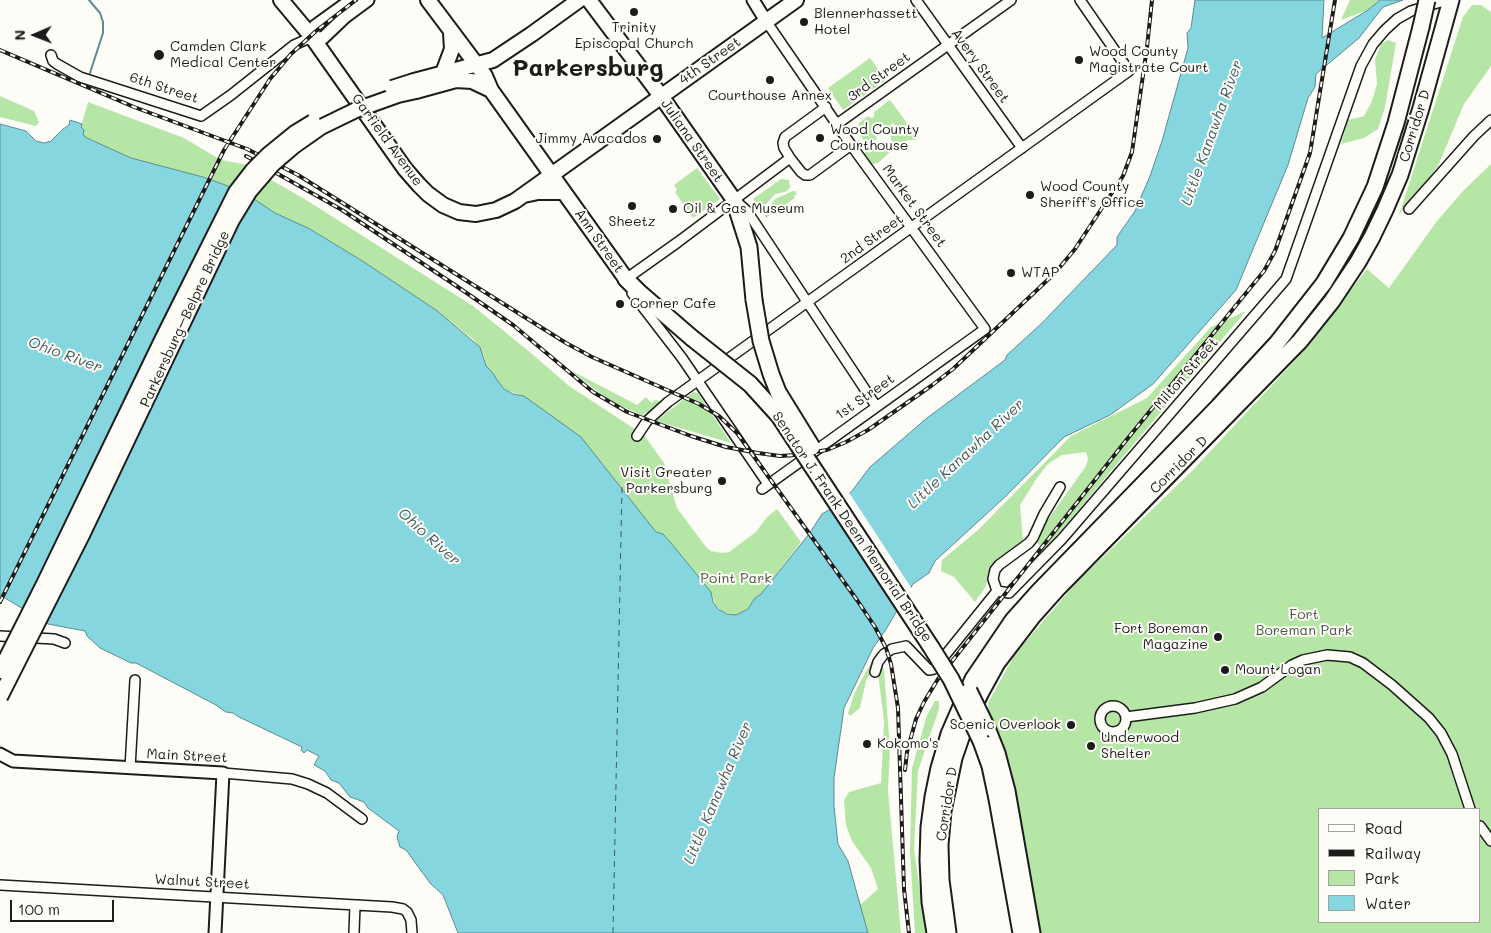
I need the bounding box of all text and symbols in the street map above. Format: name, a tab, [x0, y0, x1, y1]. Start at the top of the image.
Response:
marker: Trinity Episcopal Church	[628, 6, 640, 18]
place label: Blennerhassett Hotel	[814, 6, 917, 38]
north arrow	[10, 10, 60, 60]
marker: Blennerhassett Hotel	[798, 16, 810, 28]
place label: Trinity Episcopal Church	[575, 20, 693, 52]
street label: Avery Street	[947, 26, 1013, 106]
text: N	[10, 30, 29, 41]
street label: 4th Street	[676, 34, 744, 88]
place label: Camden Clark Medical Center	[170, 39, 276, 72]
place label: Wood County Magistrate Court	[1089, 44, 1208, 76]
marker: Camden Clark Medical Center	[152, 48, 166, 62]
street label: 3rd Street	[844, 49, 914, 105]
marker: Wood County Magistrate Court	[1073, 54, 1085, 66]
district label: Parkersburg	[512, 55, 664, 83]
water label: Little Kanawha River	[1177, 58, 1247, 208]
street label: 6th Street	[127, 69, 201, 107]
marker: Courthouse Annex	[764, 74, 776, 86]
place label: Courthouse Annex	[708, 88, 832, 104]
street label: Corridor D	[1396, 88, 1434, 164]
street label: Garfield Avenue	[348, 91, 426, 189]
street label: Juliana Street	[657, 96, 727, 186]
place label: Wood County Courthouse	[830, 122, 919, 154]
place label: Jimmy Avacados	[536, 131, 647, 147]
marker: Wood County Courthouse	[814, 132, 826, 144]
marker: Jimmy Avacados	[651, 133, 663, 145]
street label: Market Street	[878, 161, 950, 251]
place label: Wood County Sheriff's Office	[1040, 179, 1144, 212]
marker: Wood County Sheriff's Office	[1024, 189, 1036, 201]
marker: Sheetz	[626, 200, 638, 212]
place label: Oil & Gas Museum	[683, 201, 804, 217]
marker: Oil & Gas Museum	[667, 203, 679, 215]
street label: Ann Street	[571, 206, 627, 276]
street label: 2nd Street	[837, 211, 907, 267]
place label: Sheetz	[608, 214, 656, 230]
street label: Parkersburg–Belpre Bridge	[137, 228, 233, 410]
place label: WTAP	[1021, 265, 1059, 281]
marker: WTAP	[1005, 267, 1017, 279]
place label: Corner Cafe	[630, 296, 716, 312]
marker: Corner Cafe	[614, 298, 626, 310]
water label: Ohio River	[25, 333, 105, 377]
street label: Milton Street	[1150, 334, 1222, 414]
street label: 1st Street	[832, 371, 898, 423]
water label: Little Kanawha River	[904, 395, 1028, 513]
street label: Senator J. Frank Deem Memorial Bridge	[768, 409, 936, 645]
street label: Corridor D	[1147, 433, 1211, 497]
place label: Visit Greater Parkersburg	[620, 465, 712, 498]
marker: Visit Greater Parkersburg	[716, 475, 728, 487]
water label: Ohio River	[394, 504, 464, 570]
park label: Point Park	[700, 571, 772, 587]
park label: Fort Boreman Park	[1256, 607, 1352, 640]
place label: Fort Boreman Magazine	[1114, 621, 1208, 654]
marker: Fort Boreman Magazine	[1212, 631, 1224, 643]
place label: Mount Logan	[1235, 662, 1321, 678]
marker: Mount Logan	[1219, 664, 1231, 676]
place label: Scenic Overlook	[950, 717, 1061, 733]
water label: Little Kanawha River	[680, 719, 756, 867]
marker: Scenic Overlook	[1065, 719, 1077, 731]
place label: Underwood Shelter	[1101, 730, 1179, 762]
place label: Kokomo's	[877, 736, 939, 752]
marker: Kokomo's	[861, 738, 873, 750]
marker: Underwood Shelter	[1085, 740, 1097, 752]
street label: Main Street	[146, 745, 228, 767]
street label: Corridor D	[933, 766, 961, 842]
legend	[1318, 808, 1481, 923]
text: Road	[1365, 818, 1402, 838]
text: Railway	[1365, 843, 1421, 863]
text: Park	[1365, 868, 1399, 888]
street label: Walnut Street	[154, 871, 250, 893]
scale bar	[12, 890, 116, 922]
text: Water	[1365, 893, 1411, 913]
text: 100 m	[18, 899, 60, 919]

